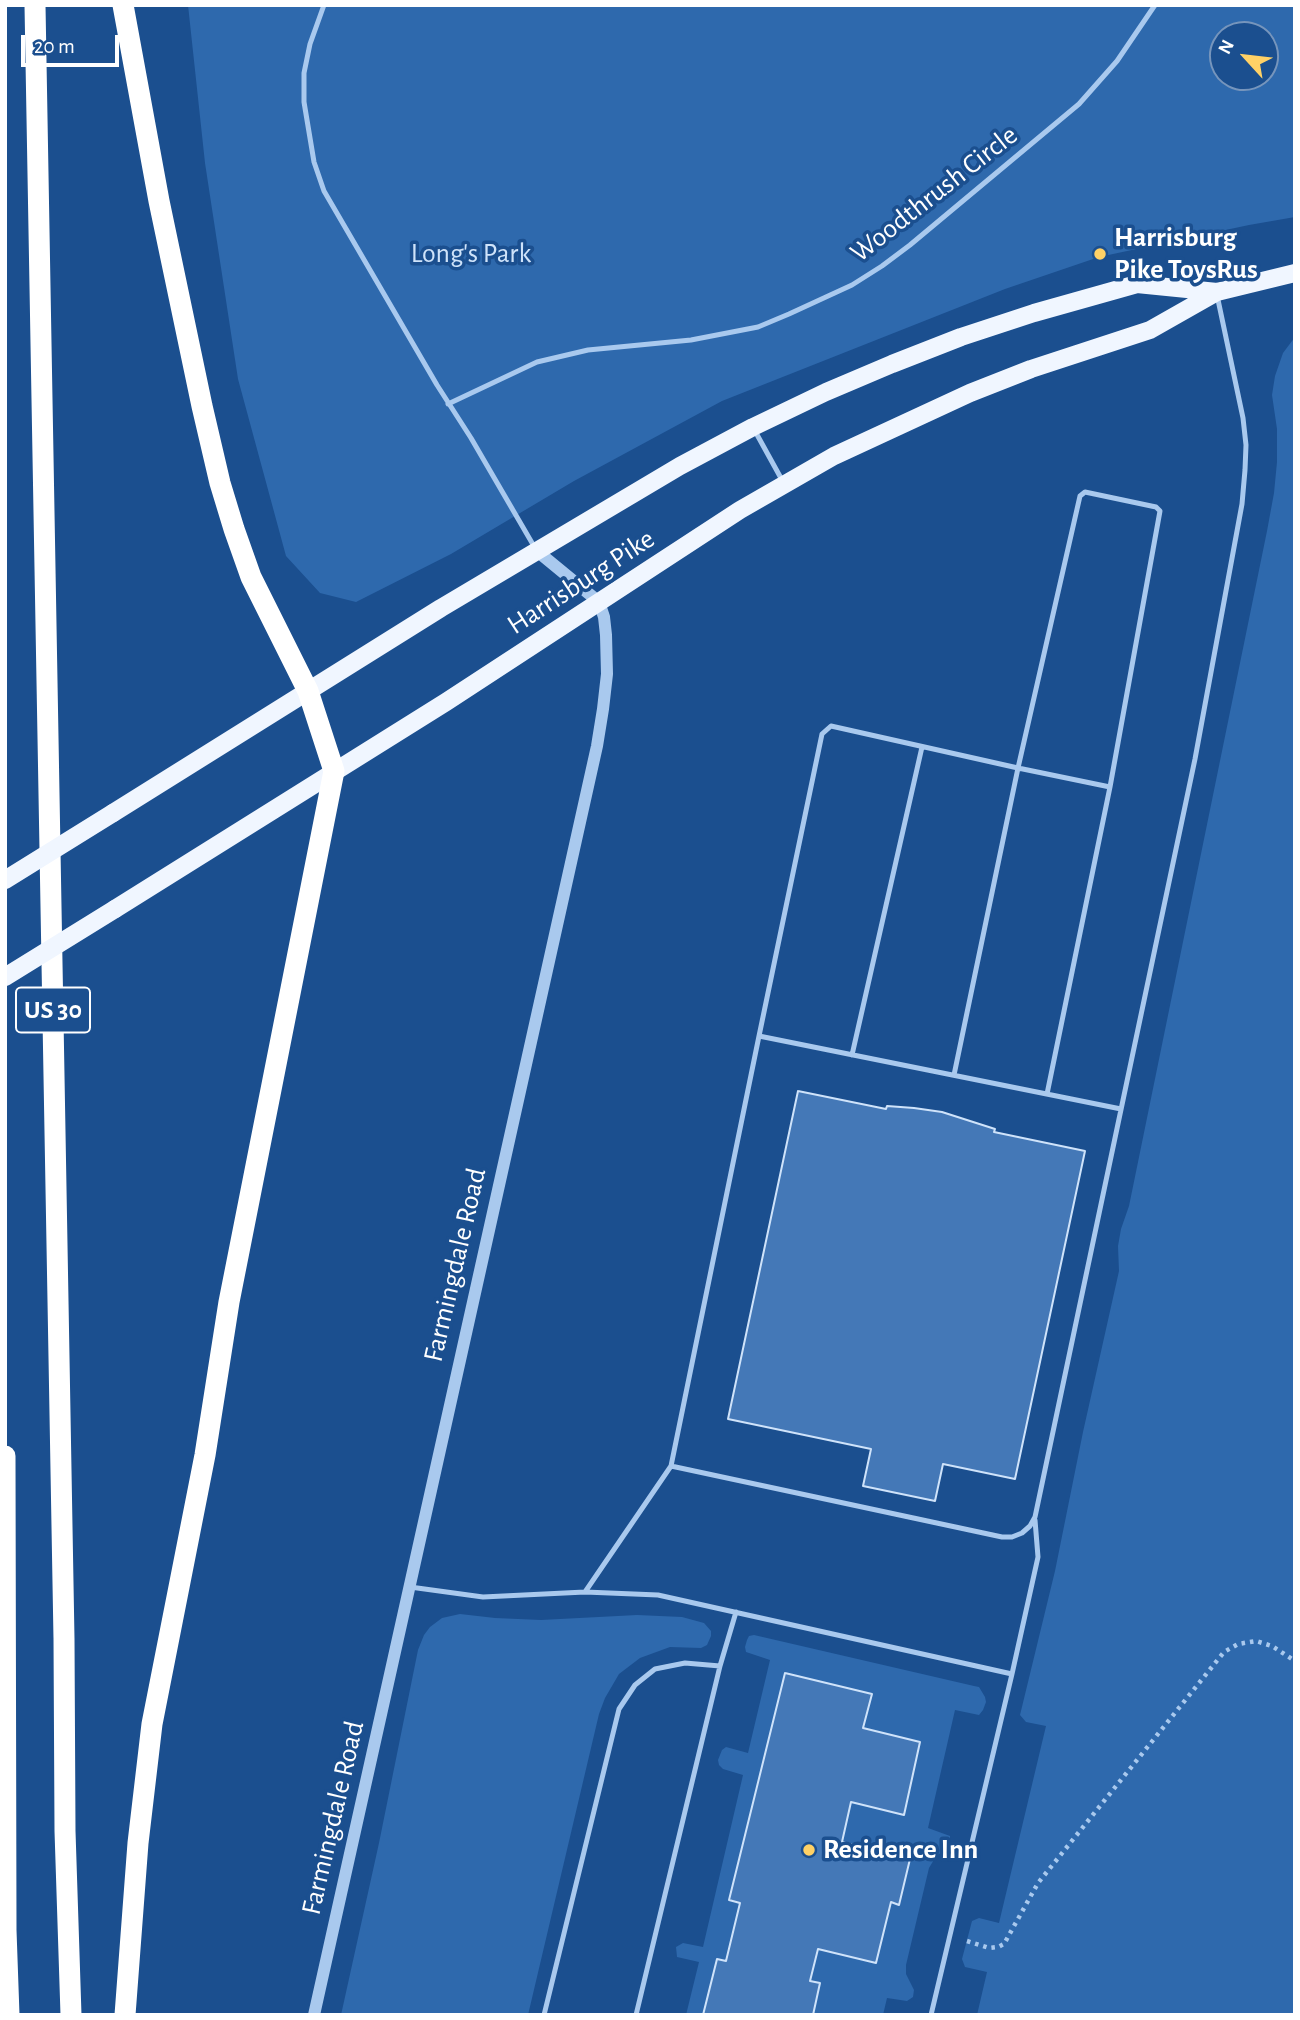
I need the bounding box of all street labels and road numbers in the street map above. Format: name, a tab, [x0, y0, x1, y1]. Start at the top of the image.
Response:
street label: Woodthrush Circle	[844, 118, 1024, 270]
street label: Harrisburg Pike	[501, 522, 661, 642]
road number: US 30	[16, 987, 90, 1032]
street label: Farmingdale Road	[416, 1165, 494, 1365]
street label: Farmingdale Road	[294, 1718, 372, 1918]

